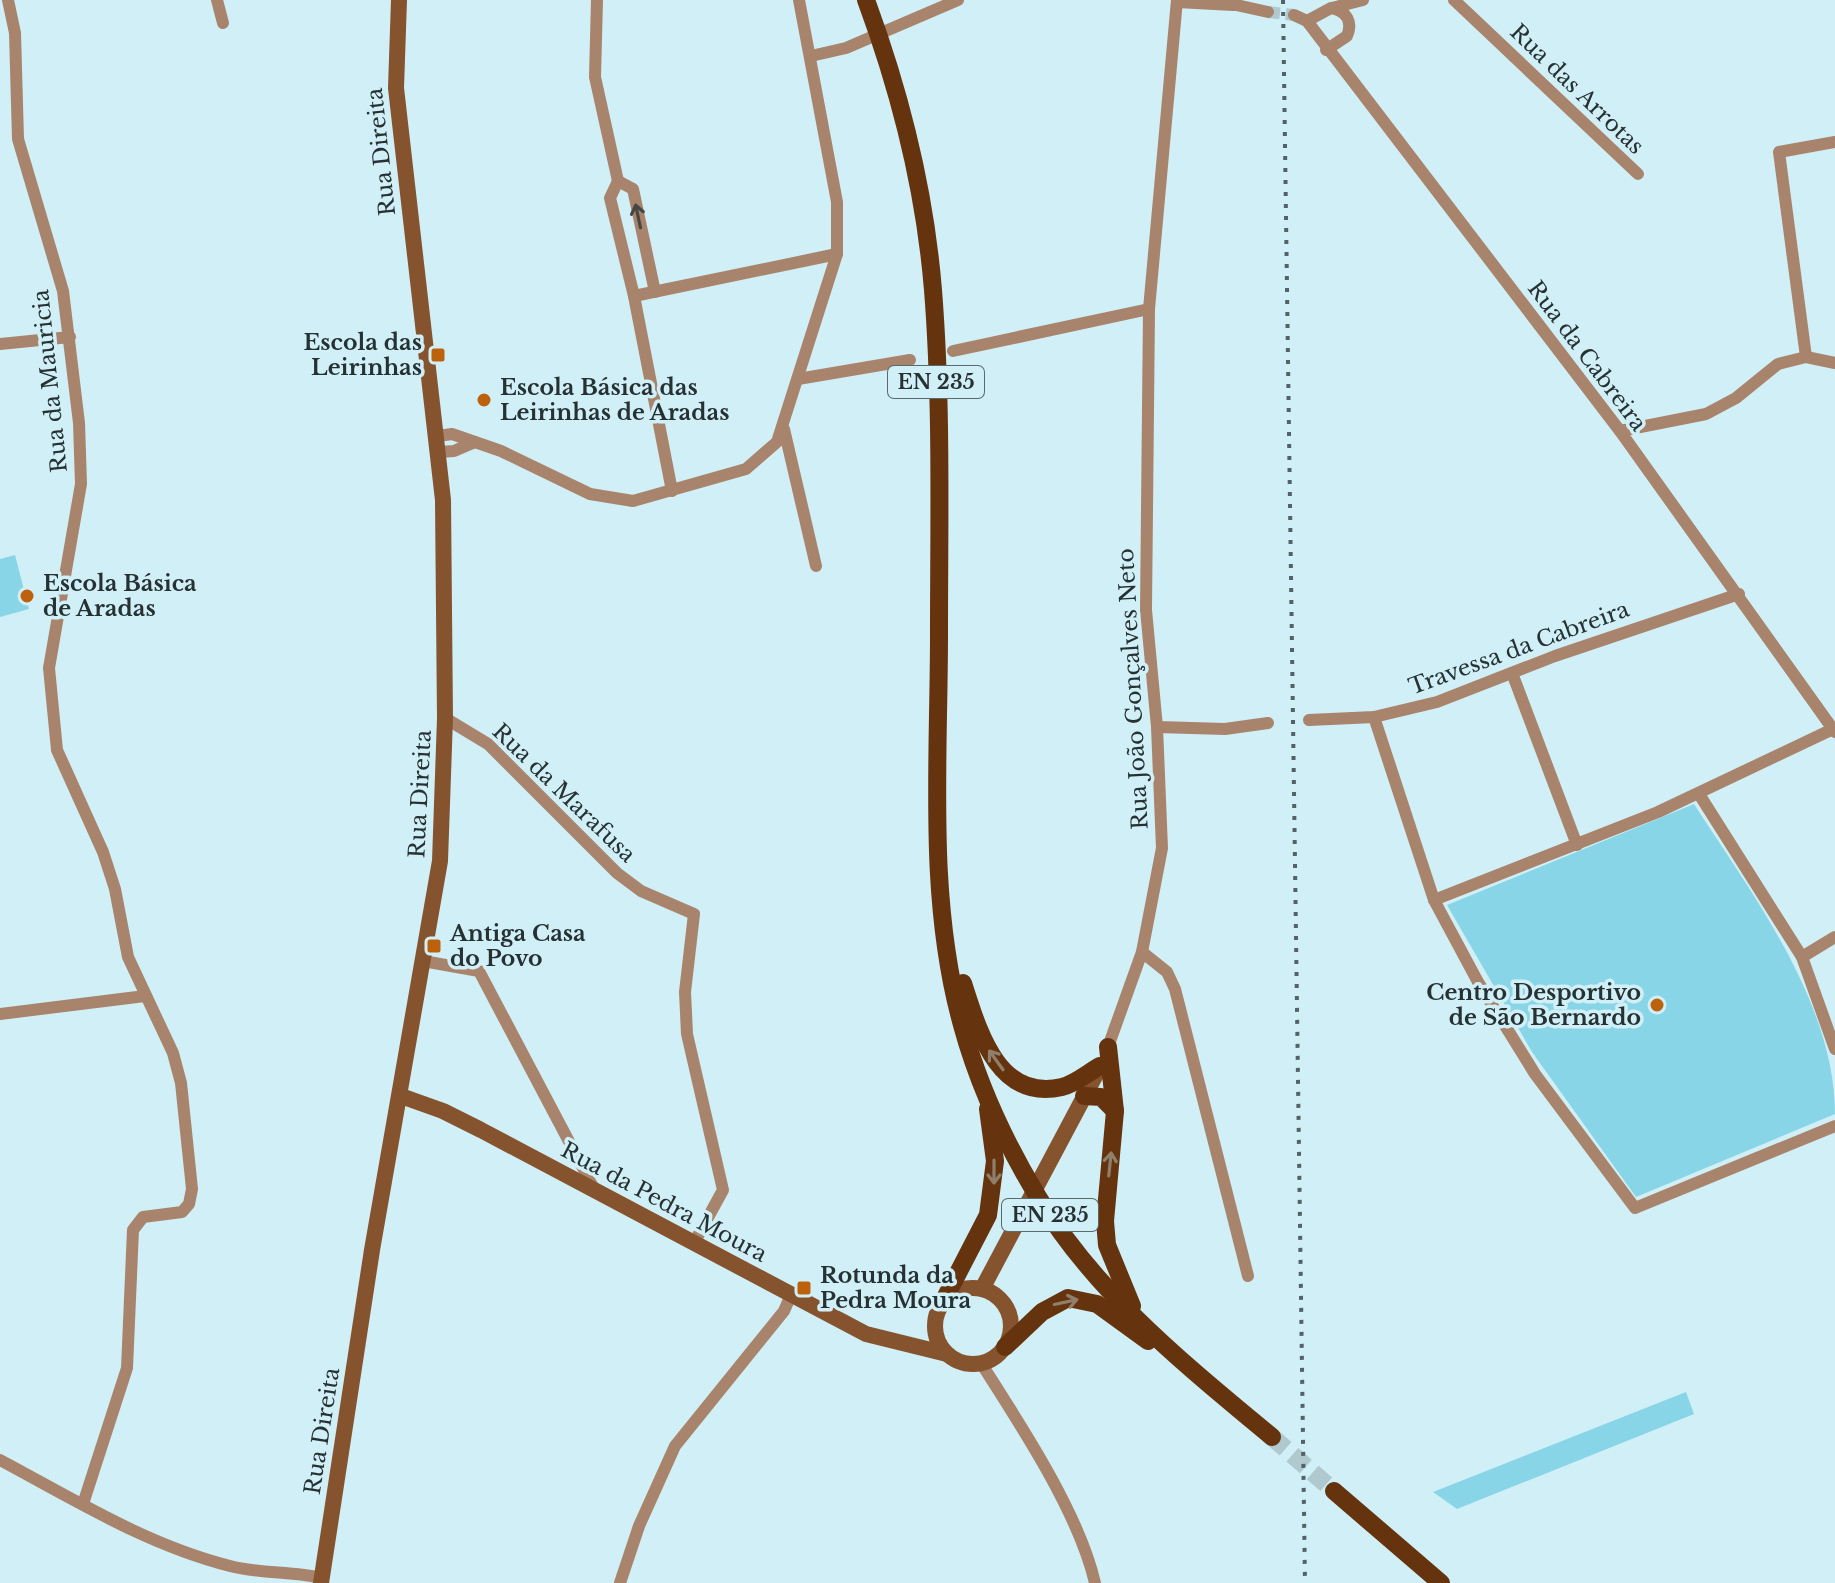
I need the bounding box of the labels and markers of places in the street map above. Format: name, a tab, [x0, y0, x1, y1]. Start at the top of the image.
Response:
place label: Escola das Leirinhas	[304, 329, 422, 381]
marker: Escola das Leirinhas	[429, 346, 447, 364]
place label: Escola Básica das Leirinhas de Aradas	[500, 374, 729, 426]
marker: Escola Básica das Leirinhas de Aradas	[475, 391, 493, 409]
place label: Escola Básica de Aradas	[43, 570, 197, 622]
marker: Escola Básica de Aradas	[18, 587, 36, 605]
place label: Antiga Casa do Povo	[449, 920, 586, 972]
marker: Antiga Casa do Povo	[425, 937, 443, 955]
place label: Centro Desportivo de São Bernardo	[1426, 979, 1641, 1031]
marker: Centro Desportivo de São Bernardo	[1648, 996, 1666, 1014]
place label: Rotunda da Pedra Moura	[820, 1262, 972, 1314]
marker: Rotunda da Pedra Moura	[795, 1279, 813, 1297]

